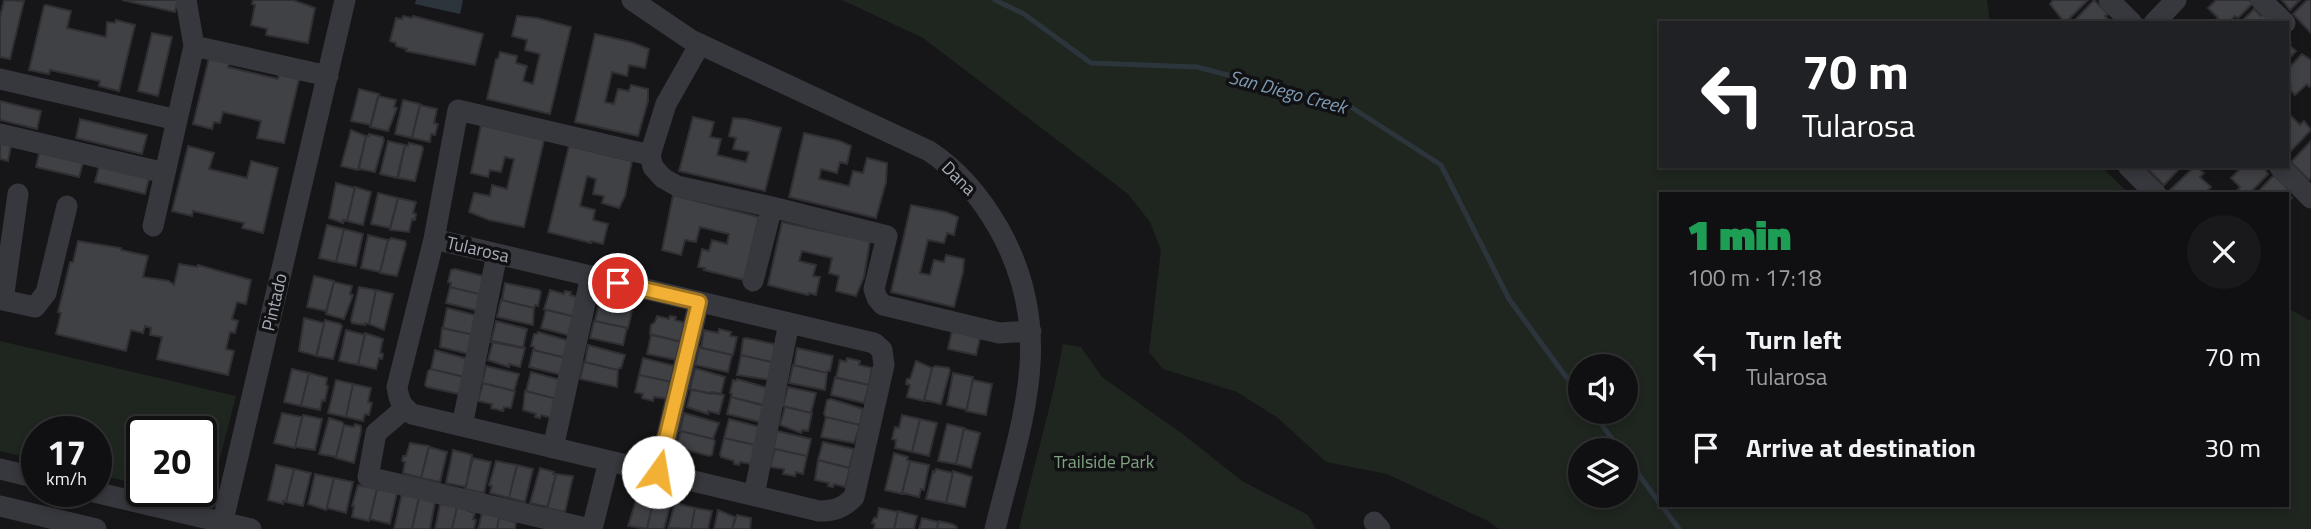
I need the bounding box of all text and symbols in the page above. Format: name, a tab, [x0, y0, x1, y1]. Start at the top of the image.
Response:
text: 70 m	[1802, 33, 1909, 108]
icon: left	[1687, 49, 1778, 140]
water label: San Diego Creek	[1226, 61, 1352, 121]
text: Tularosa	[1802, 101, 1915, 149]
street label: Dana	[936, 155, 982, 201]
text: 1 min	[1687, 202, 1791, 266]
button: close	[2187, 215, 2261, 289]
street label: Tularosa	[444, 229, 512, 269]
pin	[588, 253, 648, 313]
text: 100 m · 17:18	[1687, 260, 1822, 295]
icon: arrive	[599, 264, 637, 302]
street label: Pintado	[254, 270, 294, 334]
text: Turn left	[1746, 320, 1841, 359]
text: 70 m	[2204, 337, 2261, 376]
icon: left	[1687, 338, 1725, 376]
map controls	[1568, 354, 1638, 508]
button: sound	[1568, 354, 1638, 424]
text: Tularosa	[1746, 359, 1827, 394]
speed limit sign: 20	[126, 416, 217, 507]
text: 17	[47, 425, 86, 479]
text: Arrive at destination	[1746, 428, 1976, 467]
text: 30 m	[2204, 428, 2261, 467]
icon: arrive	[1687, 429, 1725, 467]
position arrow	[621, 435, 695, 509]
button: layers	[1568, 438, 1638, 508]
park label: Trailside Park	[1054, 448, 1155, 475]
text: km/h	[46, 465, 87, 492]

